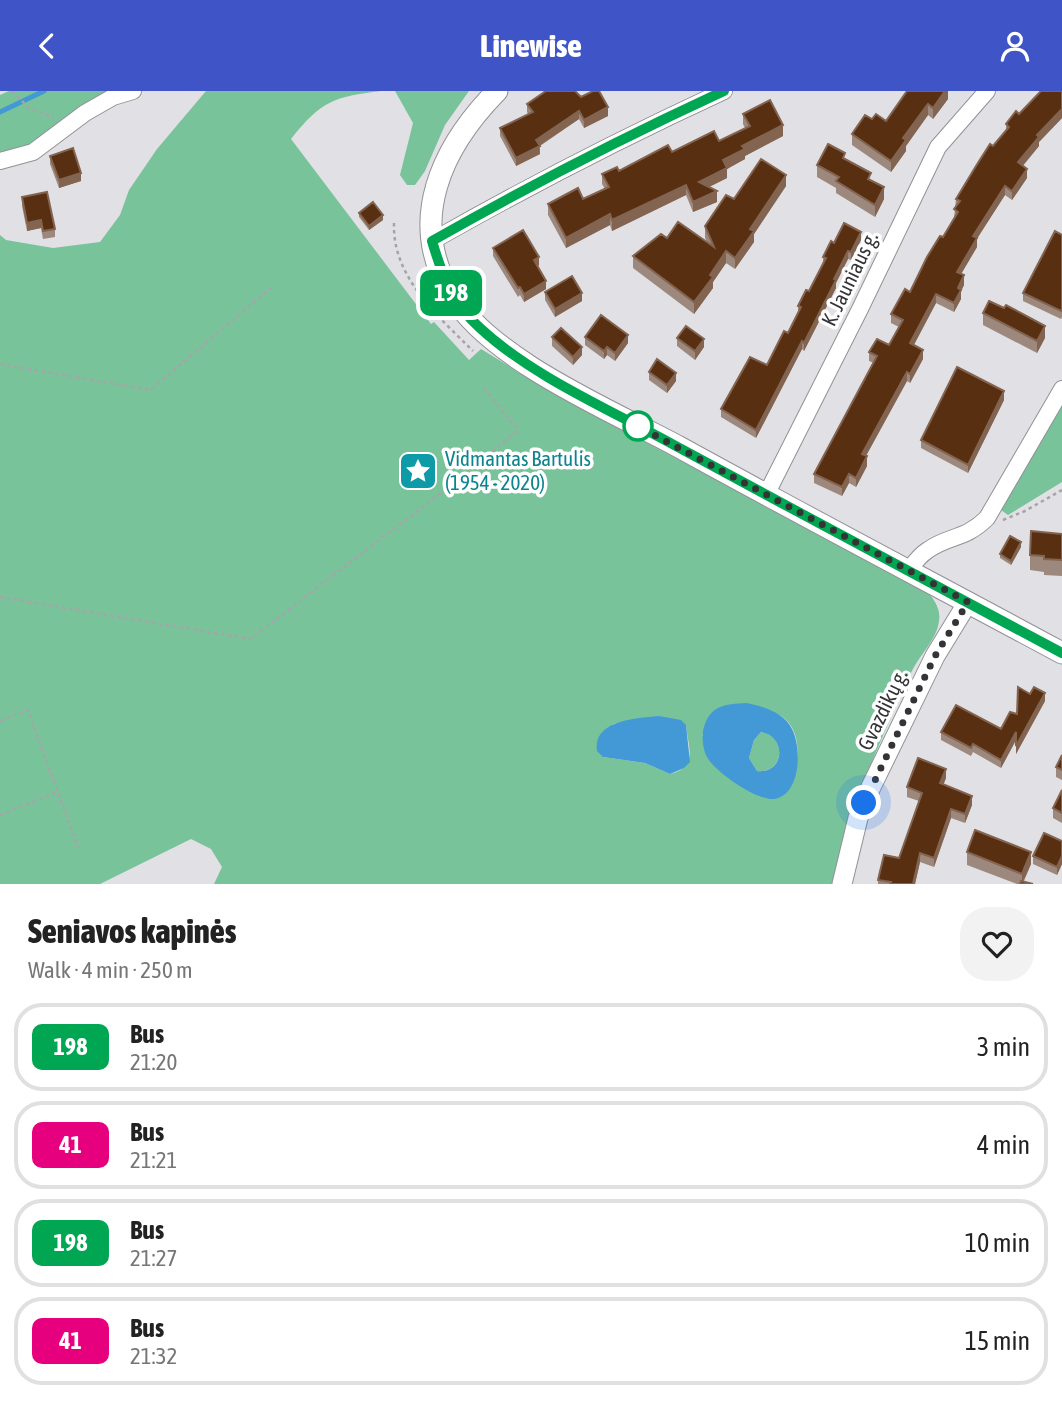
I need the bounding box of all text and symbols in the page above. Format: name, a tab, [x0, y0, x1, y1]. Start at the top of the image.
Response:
icon: back	[28, 27, 66, 65]
text: Linewise	[480, 27, 582, 64]
icon: person	[996, 27, 1034, 65]
street label: K. Jauniaus g.	[816, 228, 882, 329]
line badge: 198	[411, 270, 491, 316]
text: 198	[434, 279, 468, 306]
unlabelled marker	[623, 411, 653, 441]
place label: Vidmantas Bartulis (1954 - 2020)	[445, 446, 591, 494]
place icon: Vidmantas Bartulis (1954 - 2020)	[397, 450, 439, 492]
street label: Gvazdikų g.	[852, 665, 912, 754]
your location	[846, 785, 881, 820]
button: heart	[960, 907, 1034, 981]
text: Seniavos kapinės	[28, 912, 236, 950]
text: Walk · 4 min · 250 m	[28, 957, 192, 983]
text: Bus	[130, 1019, 164, 1049]
text: 3 min	[977, 1032, 1030, 1062]
text: 198	[54, 1033, 87, 1060]
text: 21:20	[130, 1049, 177, 1075]
text: Bus	[130, 1117, 164, 1147]
text: 4 min	[977, 1130, 1030, 1160]
text: 41	[59, 1131, 82, 1158]
text: 21:21	[130, 1147, 177, 1173]
text: Bus	[130, 1215, 164, 1245]
text: 10 min	[965, 1228, 1030, 1258]
text: 198	[54, 1229, 87, 1256]
text: 21:27	[130, 1245, 177, 1271]
text: Bus	[130, 1313, 164, 1343]
text: 15 min	[965, 1326, 1030, 1356]
text: 41	[59, 1327, 82, 1354]
text: 21:32	[130, 1343, 177, 1369]

